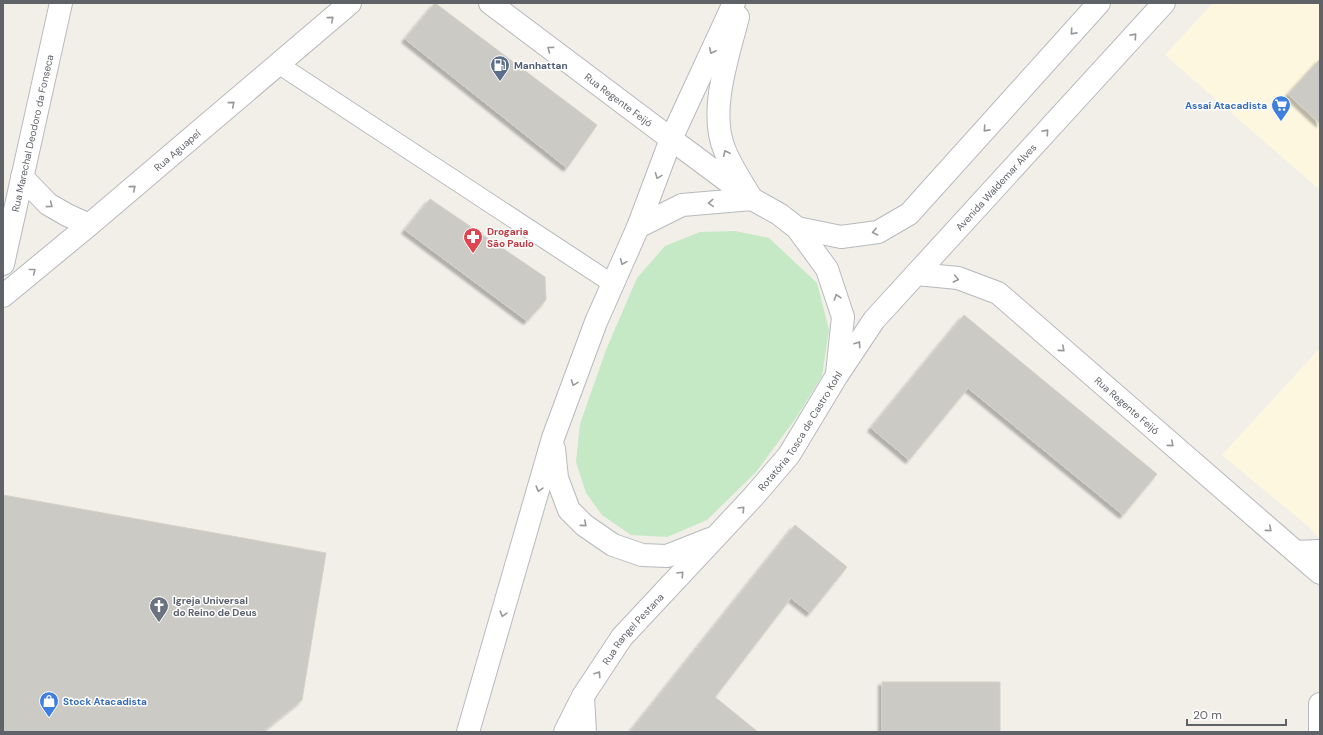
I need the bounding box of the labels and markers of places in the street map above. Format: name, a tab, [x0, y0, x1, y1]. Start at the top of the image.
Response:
fuel station icon: Manhattan	[489, 54, 511, 82]
place label: Manhattan	[514, 59, 568, 72]
supermarket icon: Assaí Atacadista	[1270, 94, 1292, 122]
place label: Assaí Atacadista	[1185, 99, 1267, 112]
place label: Drogaria São Paulo	[487, 225, 534, 250]
pharmacy icon: Drogaria São Paulo	[462, 226, 484, 254]
place label: Igreja Universal do Reino de Deus	[173, 594, 257, 619]
church icon: Igreja Universal do Reino de Deus	[148, 595, 170, 623]
shop icon: Stock Atacadista	[38, 690, 60, 718]
place label: Stock Atacadista	[63, 695, 147, 708]

